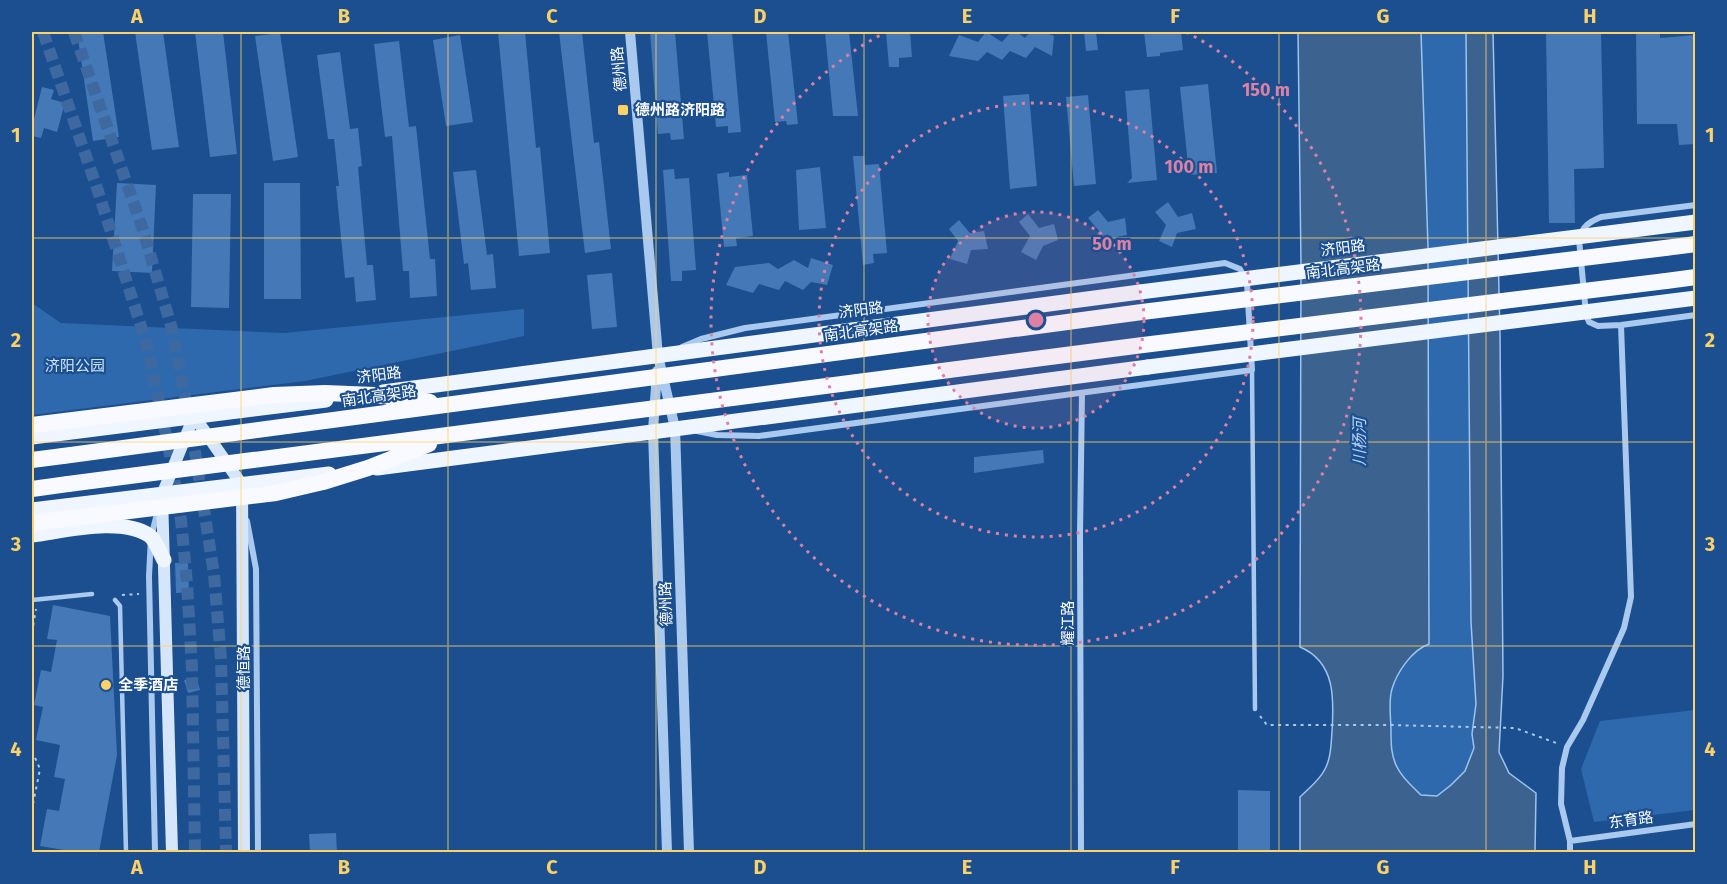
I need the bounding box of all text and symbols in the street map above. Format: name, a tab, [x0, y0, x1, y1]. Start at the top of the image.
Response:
text: A	[130, 4, 144, 28]
text: B	[338, 4, 350, 28]
text: C	[546, 4, 558, 28]
text: D	[753, 4, 767, 28]
text: E	[962, 4, 972, 28]
text: F	[1170, 4, 1180, 28]
text: G	[1377, 4, 1389, 28]
text: H	[1583, 4, 1597, 28]
street label: 德州路	[608, 46, 630, 92]
text: 150 m	[1242, 79, 1290, 101]
place label: 德州路济阳路	[635, 101, 725, 119]
marker: 德州路济阳路	[616, 103, 630, 117]
text: 1	[11, 123, 21, 147]
text: 1	[1705, 123, 1715, 147]
text: 100 m	[1165, 156, 1213, 178]
text: 50 m	[1092, 233, 1132, 255]
street label: 济阳路	[1320, 236, 1366, 260]
street label: 南北高架路	[1305, 255, 1381, 283]
street label: 济阳路	[838, 298, 884, 322]
centre of rings	[1026, 310, 1046, 330]
street label: 南北高架路	[823, 317, 899, 345]
text: 2	[11, 328, 21, 352]
text: 2	[1705, 328, 1715, 352]
park label: 济阳公园	[45, 357, 105, 375]
street label: 济阳路	[356, 363, 402, 387]
street label: 南北高架路	[341, 382, 417, 410]
water label: 川杨河	[1350, 415, 1369, 466]
text: 3	[10, 532, 21, 556]
text: 3	[1704, 532, 1715, 556]
street label: 德州路	[656, 581, 676, 627]
street label: 耀江路	[1059, 600, 1077, 646]
street label: 德恒路	[235, 645, 253, 691]
place label: 全季酒店	[118, 676, 178, 694]
marker: 全季酒店	[99, 678, 113, 692]
text: 4	[10, 737, 22, 761]
text: 4	[1704, 737, 1716, 761]
street label: 东育路	[1607, 808, 1655, 832]
text: A	[130, 855, 144, 879]
text: B	[338, 855, 350, 879]
text: C	[546, 855, 558, 879]
text: D	[753, 855, 767, 879]
text: E	[962, 855, 972, 879]
text: F	[1170, 855, 1180, 879]
text: G	[1377, 855, 1389, 879]
text: H	[1583, 855, 1597, 879]

